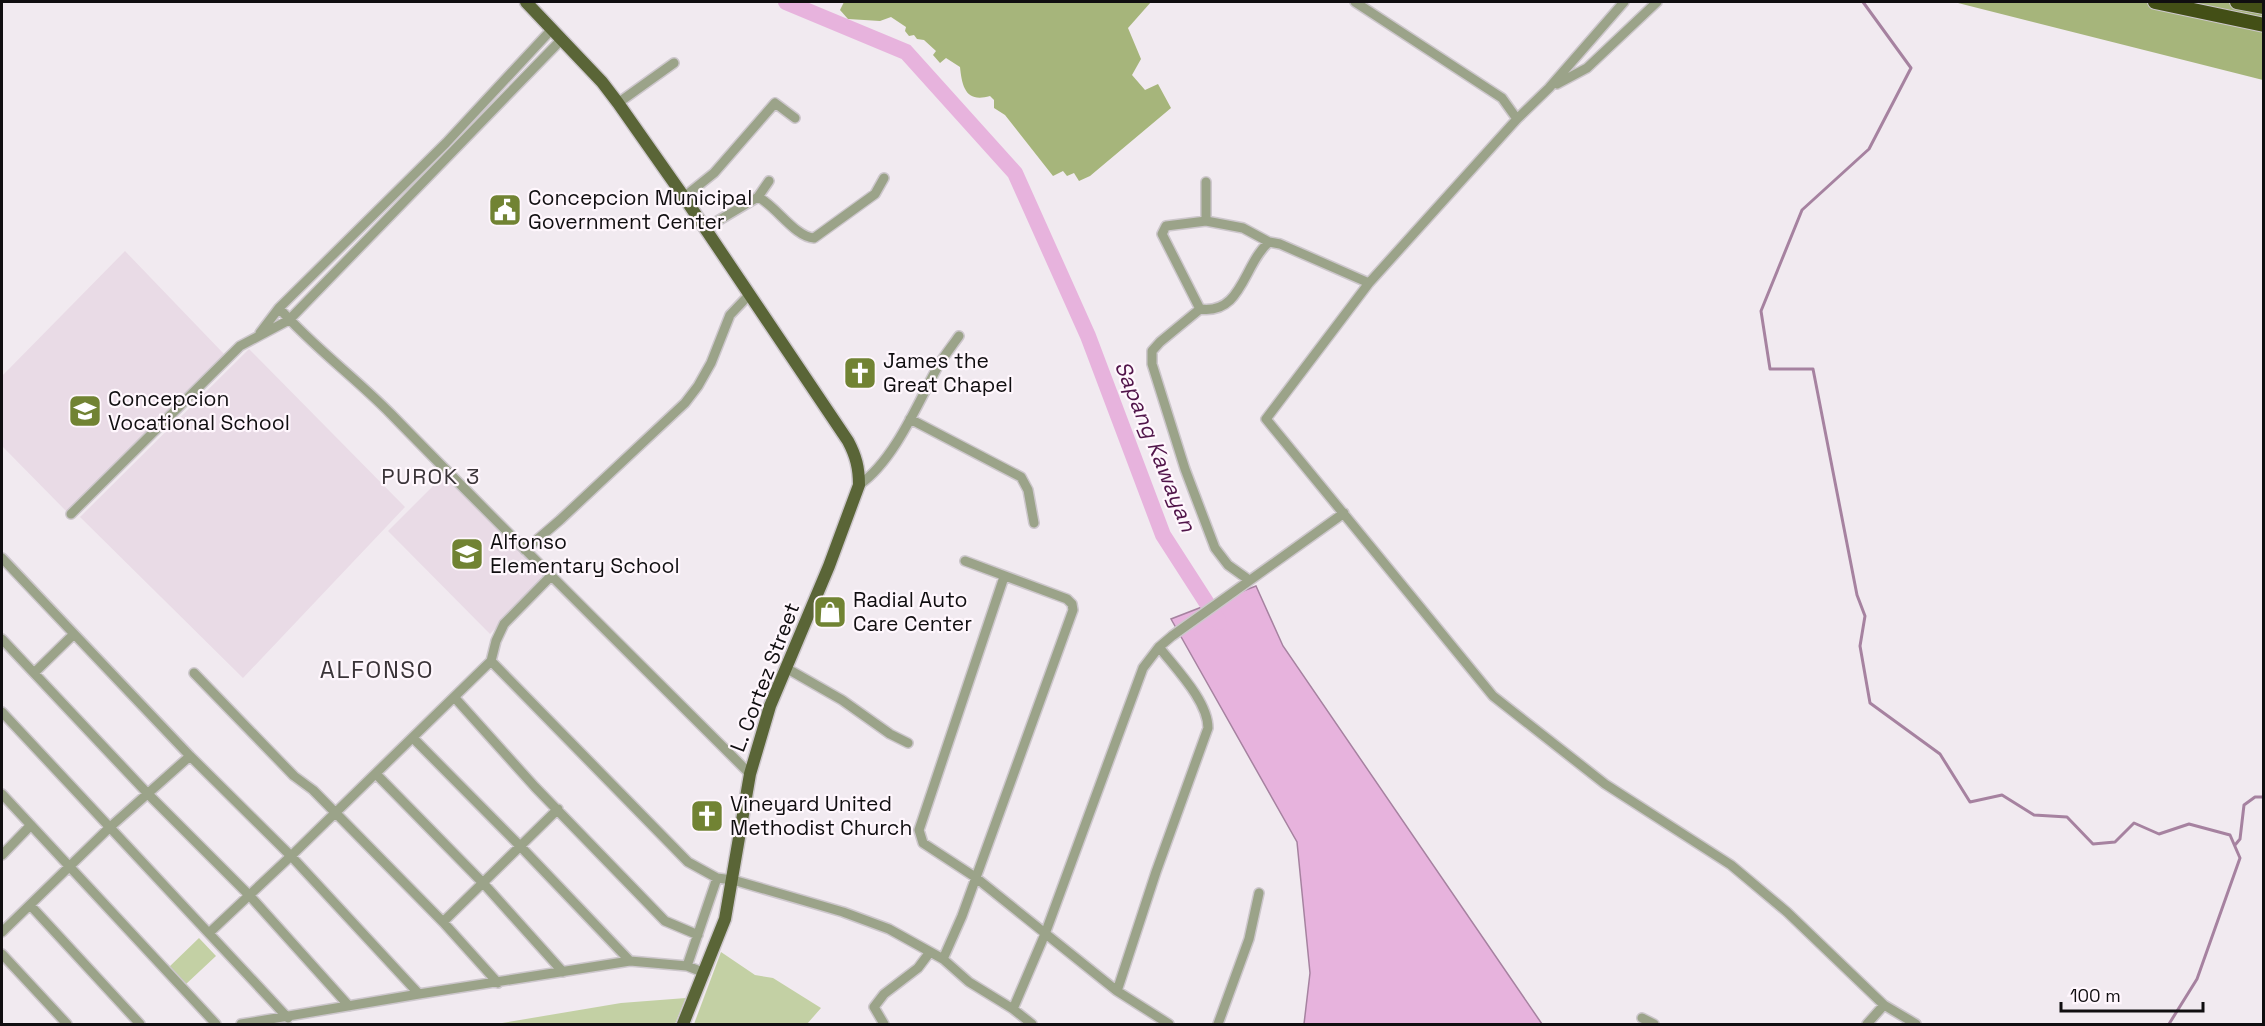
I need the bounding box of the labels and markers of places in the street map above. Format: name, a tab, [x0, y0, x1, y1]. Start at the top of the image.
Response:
place label: Concepcion Municipal Government Center	[528, 184, 752, 235]
public building icon: Concepcion Municipal Government Center	[487, 192, 523, 228]
place label: James the Great Chapel	[883, 347, 1013, 398]
church icon: James the Great Chapel	[842, 355, 878, 391]
place label: Concepcion Vocational School	[108, 385, 290, 436]
school or university icon: Concepcion Vocational School	[67, 393, 103, 429]
place label: Alfonso Elementary School	[490, 528, 680, 579]
school or university icon: Alfonso Elementary School	[449, 536, 485, 572]
place label: Radial Auto Care Center	[853, 586, 972, 637]
shop icon: Radial Auto Care Center	[812, 594, 848, 630]
place label: Vineyard United Methodist Church	[730, 790, 912, 841]
church icon: Vineyard United Methodist Church	[689, 798, 725, 834]

